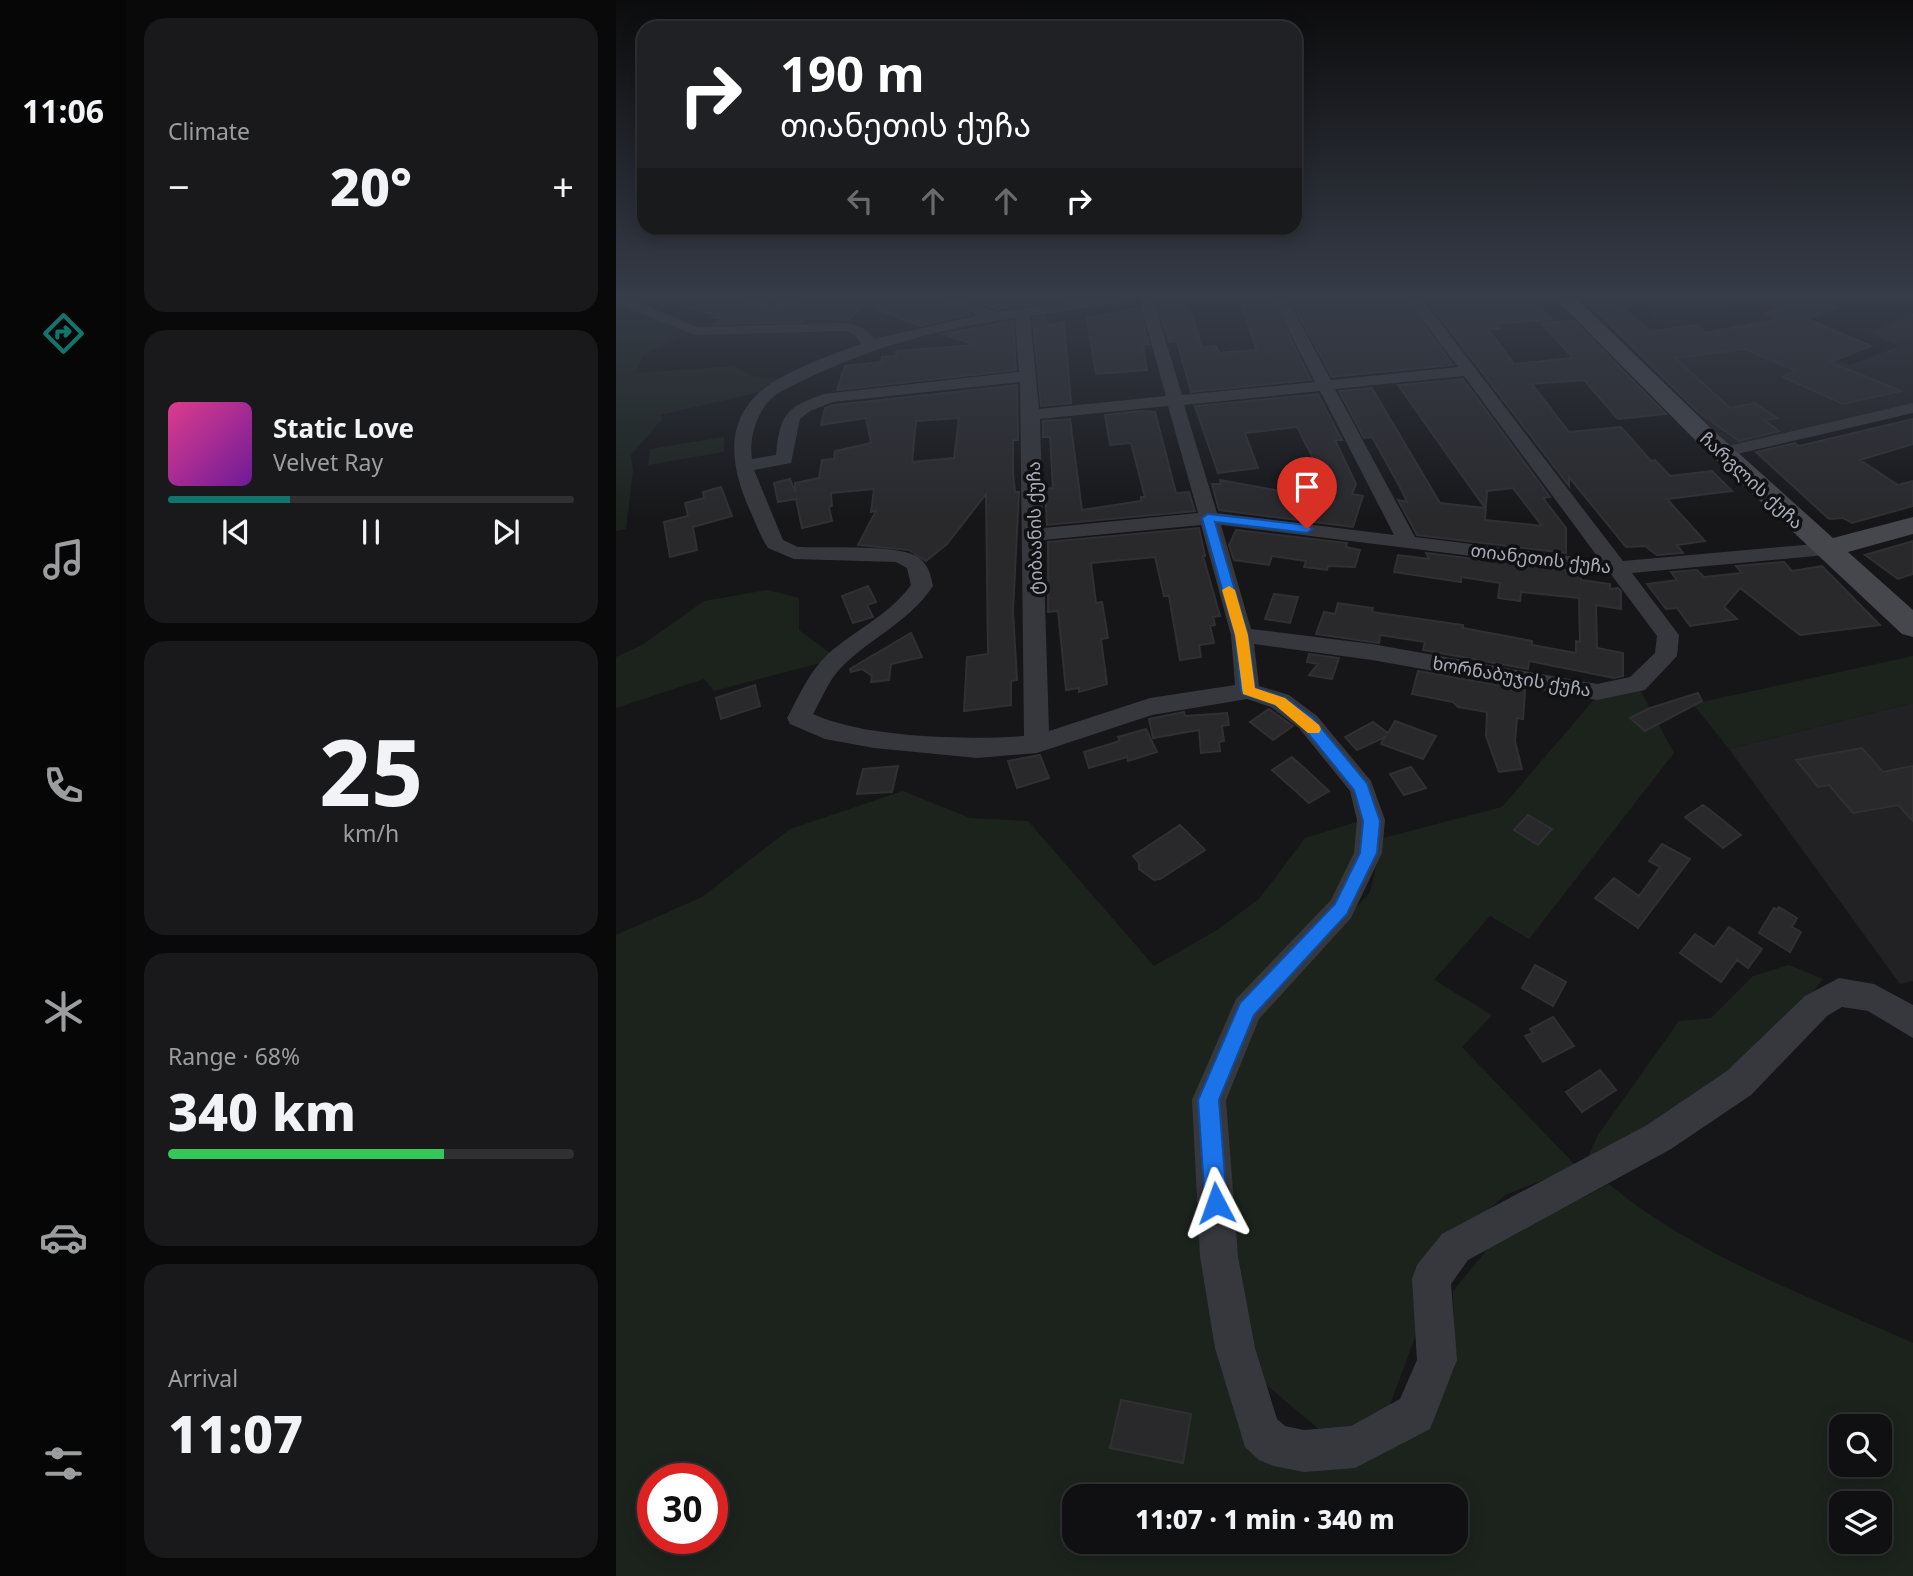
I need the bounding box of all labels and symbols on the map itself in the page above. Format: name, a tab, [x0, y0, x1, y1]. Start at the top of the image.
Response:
street label: ჩარგლის ქუჩა	[1695, 426, 1809, 534]
pin	[1277, 457, 1337, 529]
street label: ტიბაანის ქუჩა	[1021, 461, 1047, 595]
street label: თიანეთის ქუჩა	[1469, 537, 1613, 579]
street label: ხორნაბუჯის ქუჩა	[1431, 650, 1593, 702]
position arrow	[1179, 1166, 1253, 1240]
speed limit sign: 30	[637, 1463, 728, 1554]

